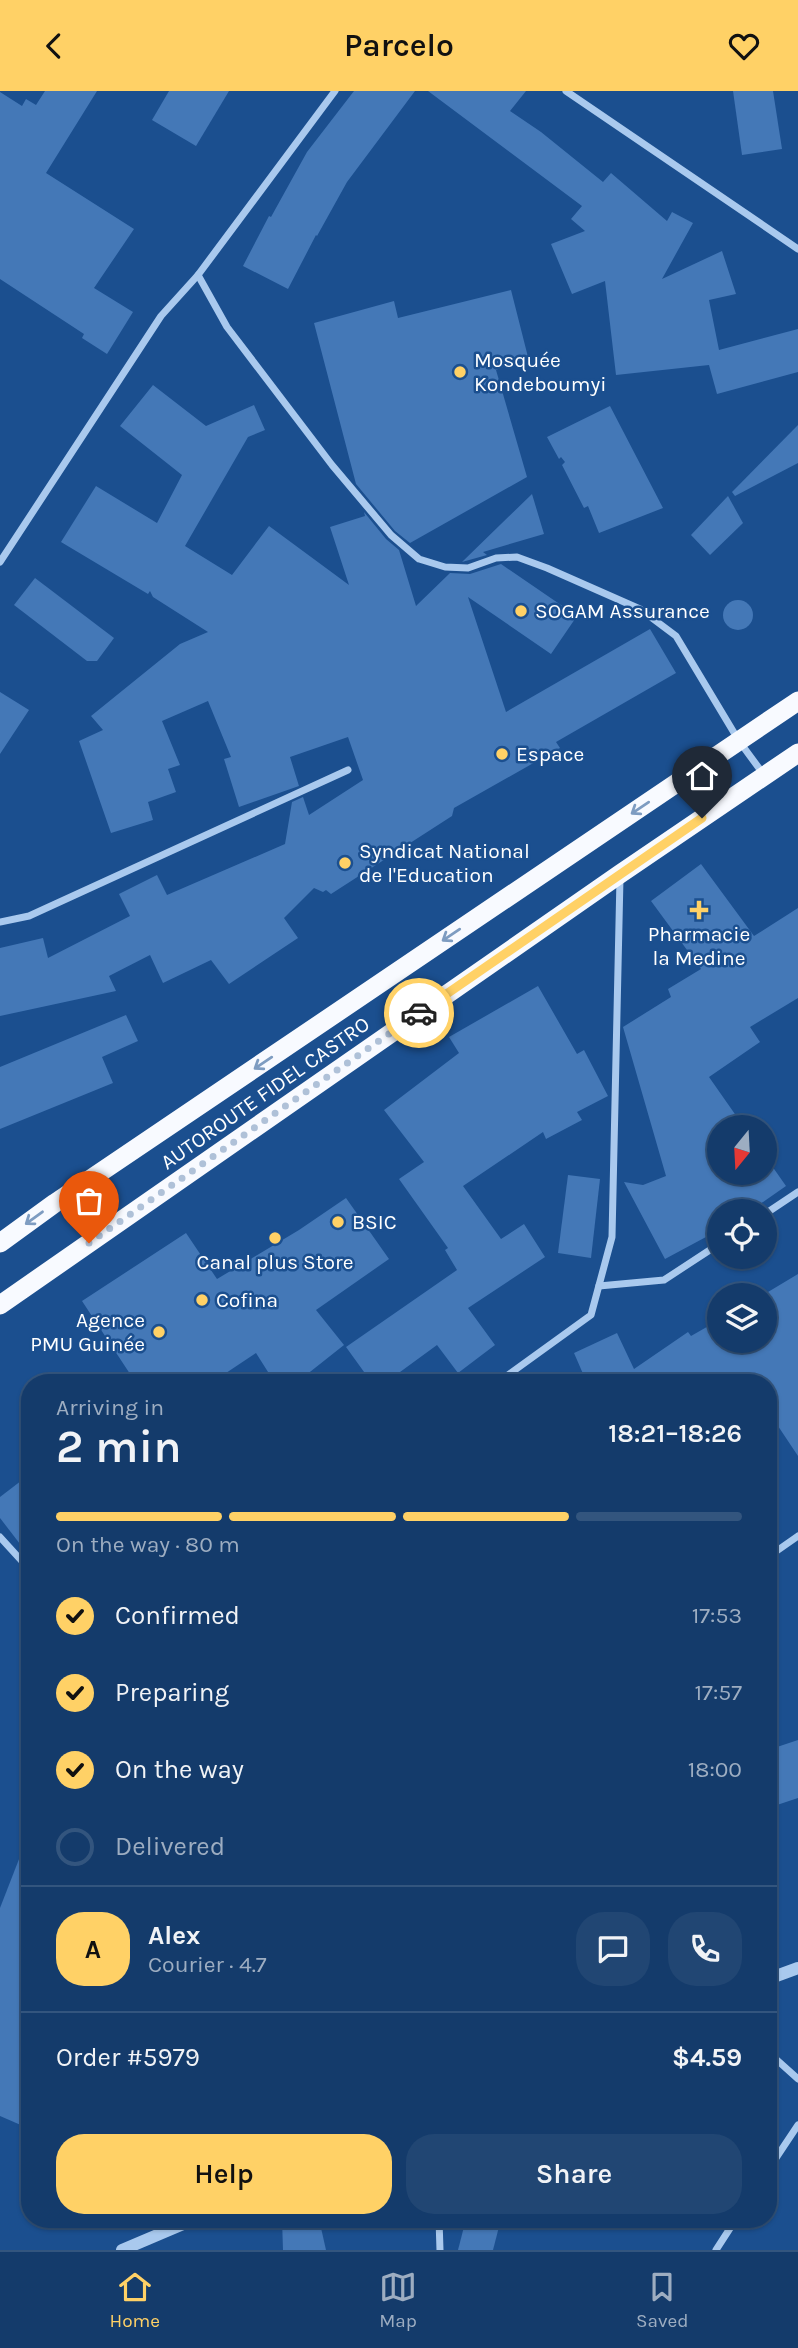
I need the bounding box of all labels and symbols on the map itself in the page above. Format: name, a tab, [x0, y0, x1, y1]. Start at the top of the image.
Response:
place label: Mosquée Kondeboumyi	[474, 348, 606, 396]
marker: Mosquée Kondeboumyi	[452, 364, 468, 380]
place label: SOGAM Assurance	[535, 599, 710, 623]
marker: SOGAM Assurance	[513, 603, 529, 619]
place label: Espace	[516, 742, 584, 766]
marker: Espace	[494, 746, 510, 762]
pin	[672, 746, 732, 818]
one-way arrow	[631, 801, 650, 815]
place label: Syndicat National de l'Education	[359, 839, 530, 887]
marker: Syndicat National de l'Education	[337, 855, 353, 871]
marker: Pharmacie la Medine	[691, 902, 707, 918]
place label: Pharmacie la Medine	[648, 922, 750, 970]
one-way arrow	[442, 928, 462, 942]
courier	[384, 978, 454, 1048]
street label: AUTOROUTE FIDEL CASTRO	[156, 1012, 374, 1174]
one-way arrow	[254, 1056, 273, 1070]
north arrow	[707, 1115, 777, 1185]
pin	[59, 1171, 119, 1243]
place label: BSIC	[352, 1210, 397, 1234]
one-way arrow	[25, 1211, 44, 1225]
marker: BSIC	[330, 1214, 346, 1230]
marker: Canal plus Store	[267, 1230, 283, 1246]
place label: Canal plus Store	[197, 1250, 353, 1274]
place label: Cofina	[216, 1288, 278, 1312]
marker: Cofina	[194, 1292, 210, 1308]
place label: Agence PMU Guinée	[30, 1308, 145, 1356]
marker: Agence PMU Guinée	[151, 1324, 167, 1340]

